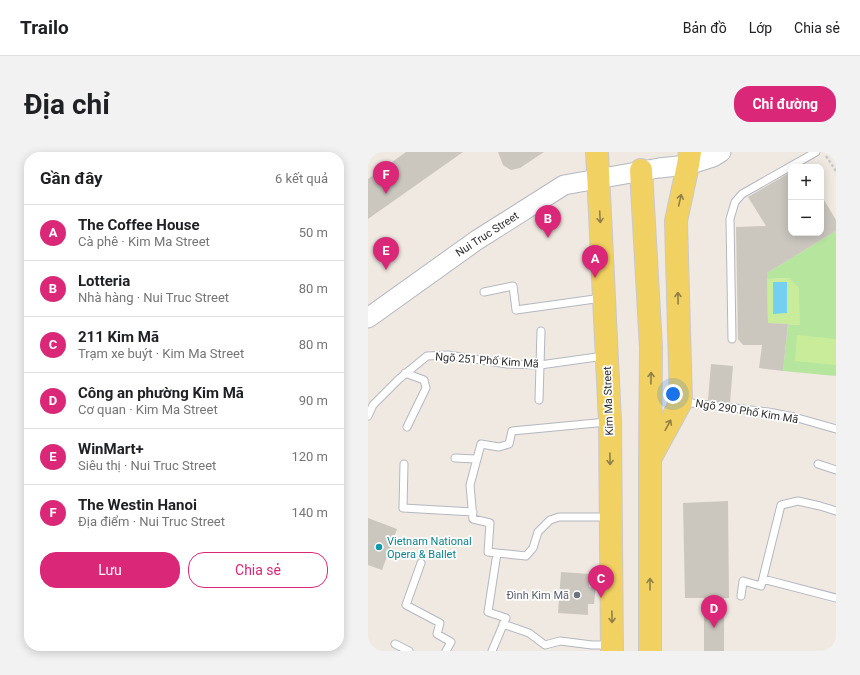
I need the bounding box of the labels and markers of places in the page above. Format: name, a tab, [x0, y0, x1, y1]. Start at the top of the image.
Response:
pin: F	[373, 161, 399, 194]
pin: B	[535, 205, 561, 238]
pin: E	[373, 237, 399, 270]
pin: A	[582, 245, 608, 278]
place label: Vietnam National Opera & Ballet	[387, 535, 472, 561]
marker: Vietnam National Opera & Ballet	[374, 542, 384, 552]
pin: C	[588, 565, 614, 598]
place label: Đình Kim Mã	[506, 589, 569, 602]
marker: Đình Kim Mã	[572, 590, 582, 600]
pin: D	[701, 595, 727, 628]

